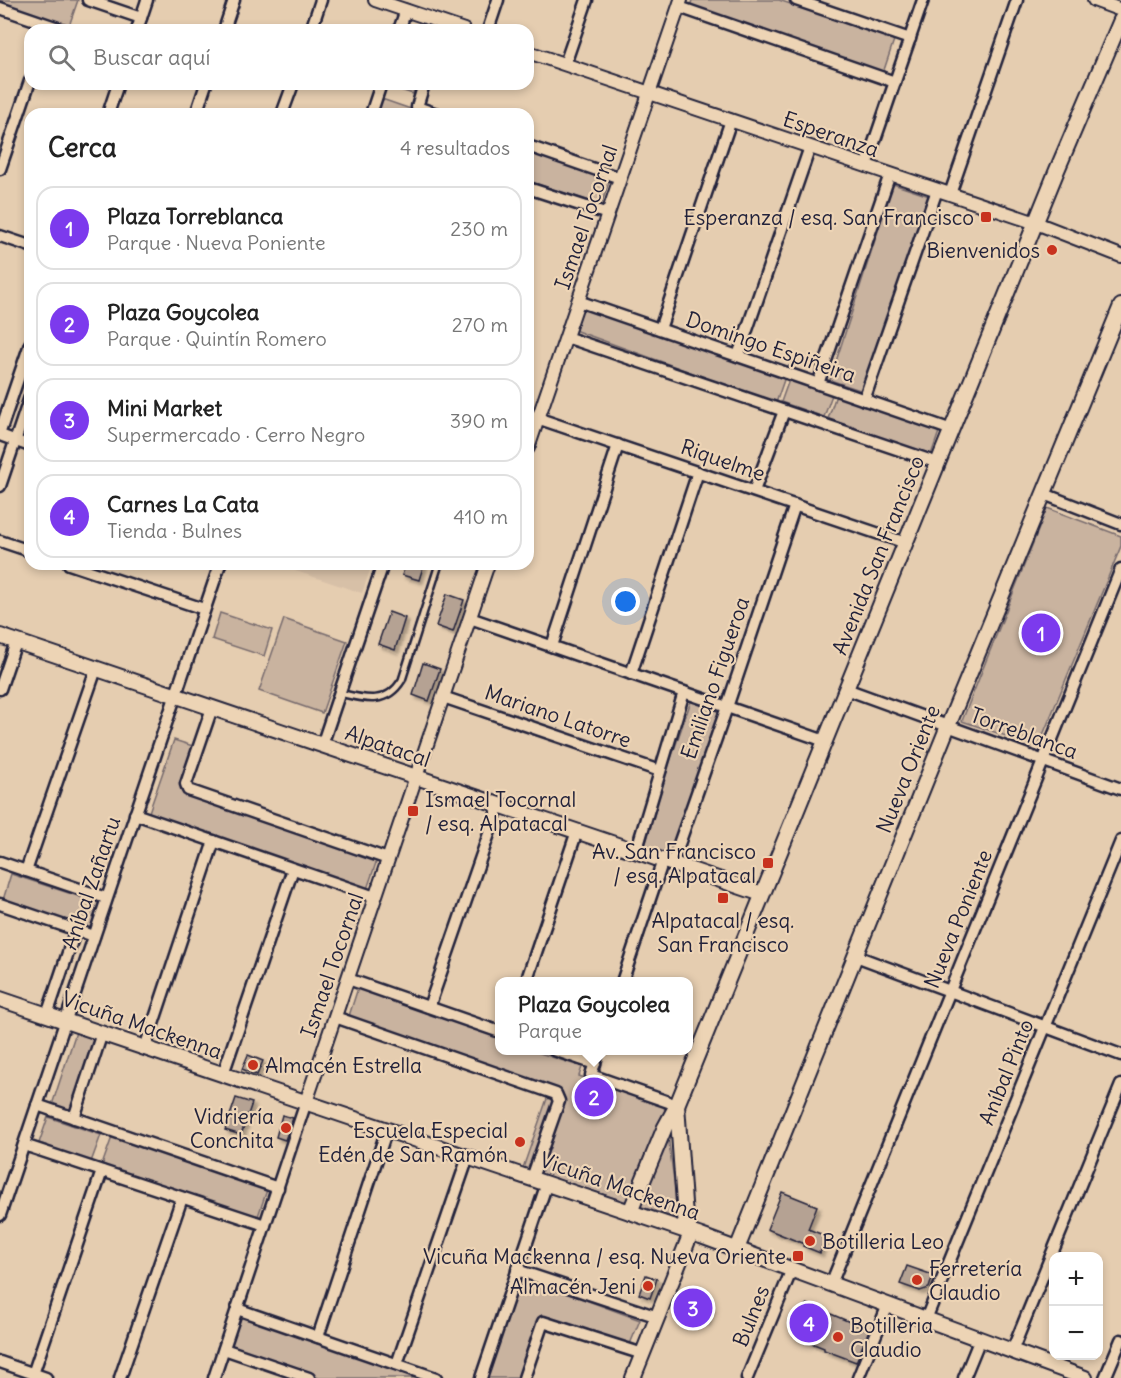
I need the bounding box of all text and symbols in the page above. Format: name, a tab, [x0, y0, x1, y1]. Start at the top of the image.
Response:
search box	[24, 24, 534, 90]
icon: search	[45, 41, 78, 74]
text: Buscar aquí	[93, 43, 210, 71]
street label: Esperanza	[780, 105, 882, 163]
text: Cerca	[48, 131, 117, 164]
text: 4 resultados	[400, 135, 510, 160]
street label: Ismael Tocornal	[549, 141, 623, 293]
text: Plaza Torreblanca	[107, 202, 283, 230]
place label: Esperanza / esq. San Francisco	[683, 204, 974, 231]
marker: Esperanza / esq. San Francisco	[979, 210, 993, 224]
text: 1	[66, 216, 73, 241]
text: 230 m	[450, 216, 508, 241]
text: Parque · Nueva Poniente	[107, 230, 325, 255]
place label: Bienvenidos	[926, 237, 1040, 264]
marker: Bienvenidos	[1045, 243, 1059, 257]
text: Plaza Goycolea	[107, 298, 259, 326]
street label: Domingo Espiñeira	[683, 305, 859, 389]
text: 2	[64, 312, 75, 337]
text: 270 m	[452, 312, 508, 337]
text: Parque · Quintín Romero	[107, 326, 327, 351]
text: Mini Market	[107, 394, 222, 422]
text: 3	[64, 408, 75, 433]
text: 390 m	[450, 408, 508, 433]
text: Supermercado · Cerro Negro	[107, 422, 365, 447]
street label: Riquelme	[677, 433, 769, 487]
street label: Avenida San Francisco	[826, 451, 930, 659]
text: Carnes La Cata	[107, 490, 259, 518]
text: 4	[64, 504, 75, 529]
text: 410 m	[453, 504, 508, 529]
text: Tienda · Bulnes	[107, 518, 242, 543]
your location	[611, 587, 640, 616]
street label: Emiliano Figueroa	[675, 593, 755, 763]
pin: 1	[1022, 610, 1060, 656]
street label: Mariano Latorre	[481, 678, 635, 754]
street label: Nueva Oriente	[870, 701, 946, 837]
street label: Torreblanca	[967, 701, 1081, 765]
street label: Alpatacal	[342, 719, 434, 773]
place label: Ismael Tocornal / esq. Alpatacal	[425, 786, 576, 837]
marker: Ismael Tocornal / esq. Alpatacal	[406, 804, 420, 818]
street label: Aníbal Zañartu	[56, 813, 126, 953]
place label: Av. San Francisco / esq. Alpatacal	[592, 838, 756, 889]
street label: Nueva Poniente	[918, 846, 998, 992]
marker: Av. San Francisco / esq. Alpatacal	[761, 856, 775, 870]
street label: Ismael Tocornal	[295, 889, 369, 1041]
marker: Alpatacal / esq. San Francisco	[716, 891, 730, 905]
place label: Alpatacal / esq. San Francisco	[652, 907, 794, 958]
popup	[495, 977, 693, 1055]
street label: Vicuña Mackenna	[58, 985, 226, 1065]
text: Plaza Goycolea	[518, 990, 670, 1018]
street label: Aníbal Pinto	[973, 1015, 1039, 1129]
text: Parque	[518, 1018, 582, 1043]
place label: Almacén Estrella	[265, 1052, 422, 1079]
marker: Almacén Estrella	[246, 1058, 260, 1072]
pin: 2	[574, 1074, 614, 1120]
place label: Vidriería Conchita	[190, 1103, 274, 1154]
place label: Escuela Especial Edén de San Ramón	[318, 1117, 508, 1168]
marker: Vidriería Conchita	[279, 1121, 293, 1135]
marker: Escuela Especial Edén de San Ramón	[513, 1135, 527, 1149]
street label: Vicuña Mackenna	[536, 1146, 704, 1226]
place label: Botilleria Leo	[822, 1228, 944, 1255]
marker: Botilleria Leo	[803, 1234, 817, 1248]
place label: Vicuña Mackenna / esq. Nueva Oriente	[423, 1243, 786, 1270]
marker: Vicuña Mackenna / esq. Nueva Oriente	[791, 1249, 805, 1263]
map controls	[1049, 1252, 1103, 1360]
button: +	[1049, 1252, 1103, 1306]
place label: Ferretería Claudio	[929, 1255, 1022, 1306]
place label: Almacén Jeni	[510, 1273, 636, 1300]
marker: Ferretería Claudio	[910, 1273, 924, 1287]
marker: Almacén Jeni	[641, 1279, 655, 1293]
street label: Bulnes	[727, 1281, 775, 1351]
pin: 3	[674, 1286, 712, 1330]
pin: 4	[790, 1300, 828, 1346]
button: −	[1049, 1306, 1103, 1360]
place label: Botilleria Claudio	[850, 1312, 933, 1363]
marker: Botilleria Claudio	[831, 1330, 845, 1344]

